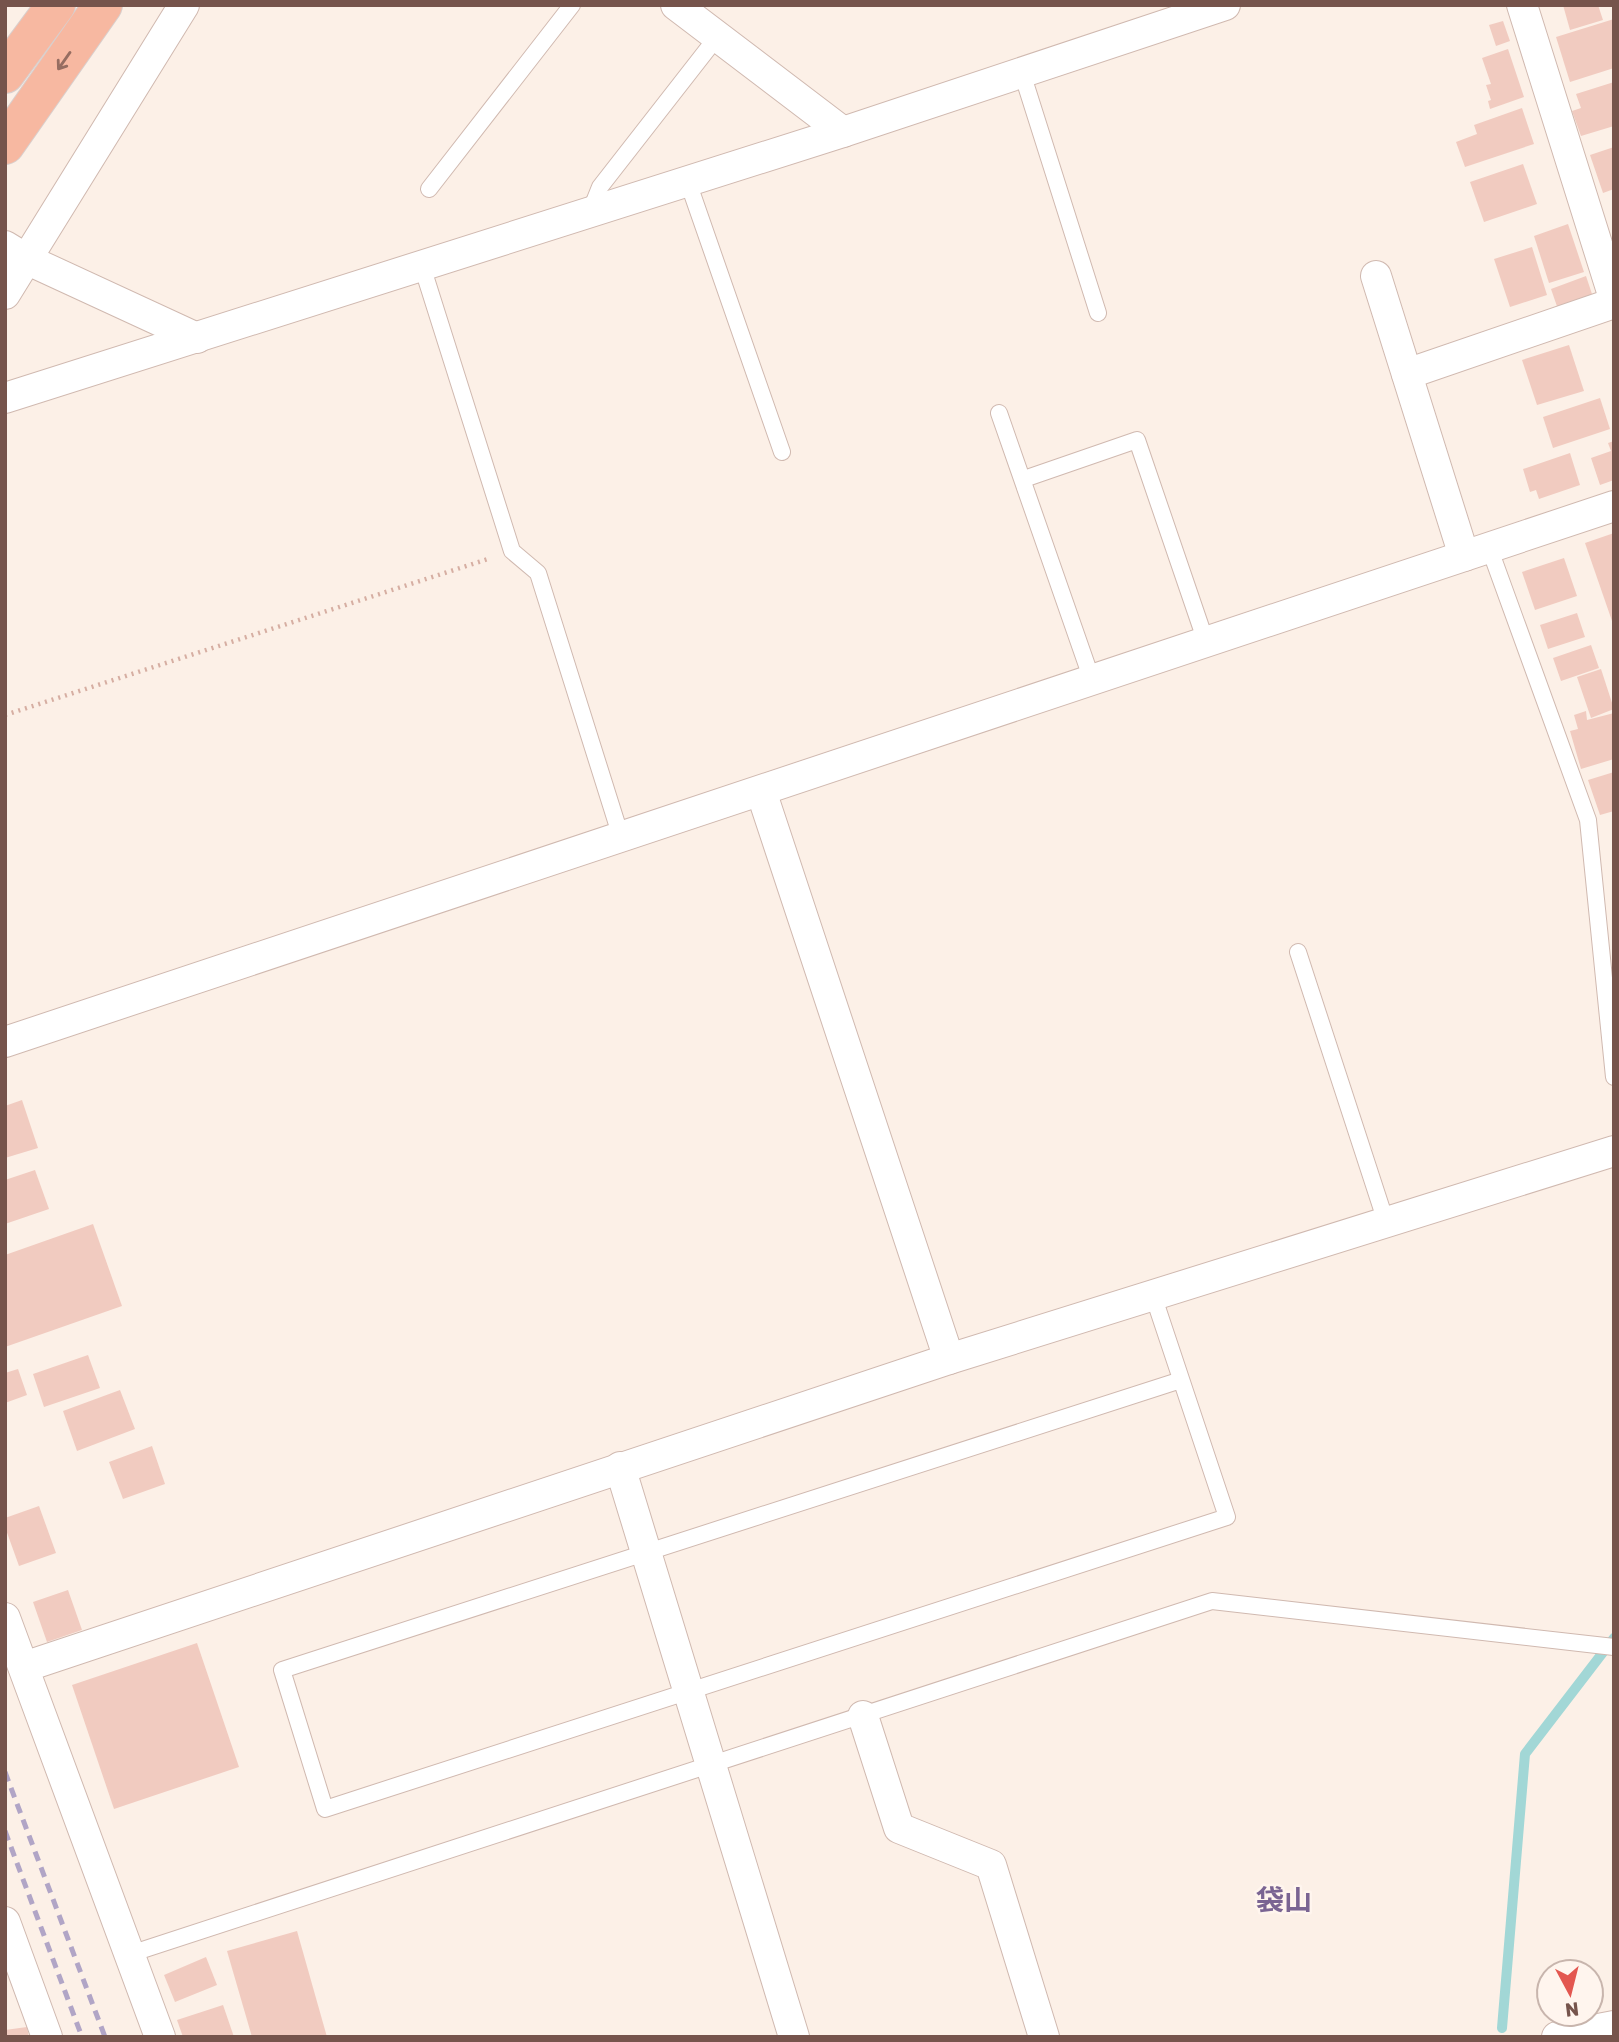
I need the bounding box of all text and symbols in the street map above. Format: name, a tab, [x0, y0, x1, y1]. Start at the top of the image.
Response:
one-way arrow	[57, 51, 71, 70]
district label: 袋山	[1256, 1884, 1312, 1917]
north arrow	[1535, 1958, 1605, 2028]
text: N	[1564, 1997, 1580, 2022]

